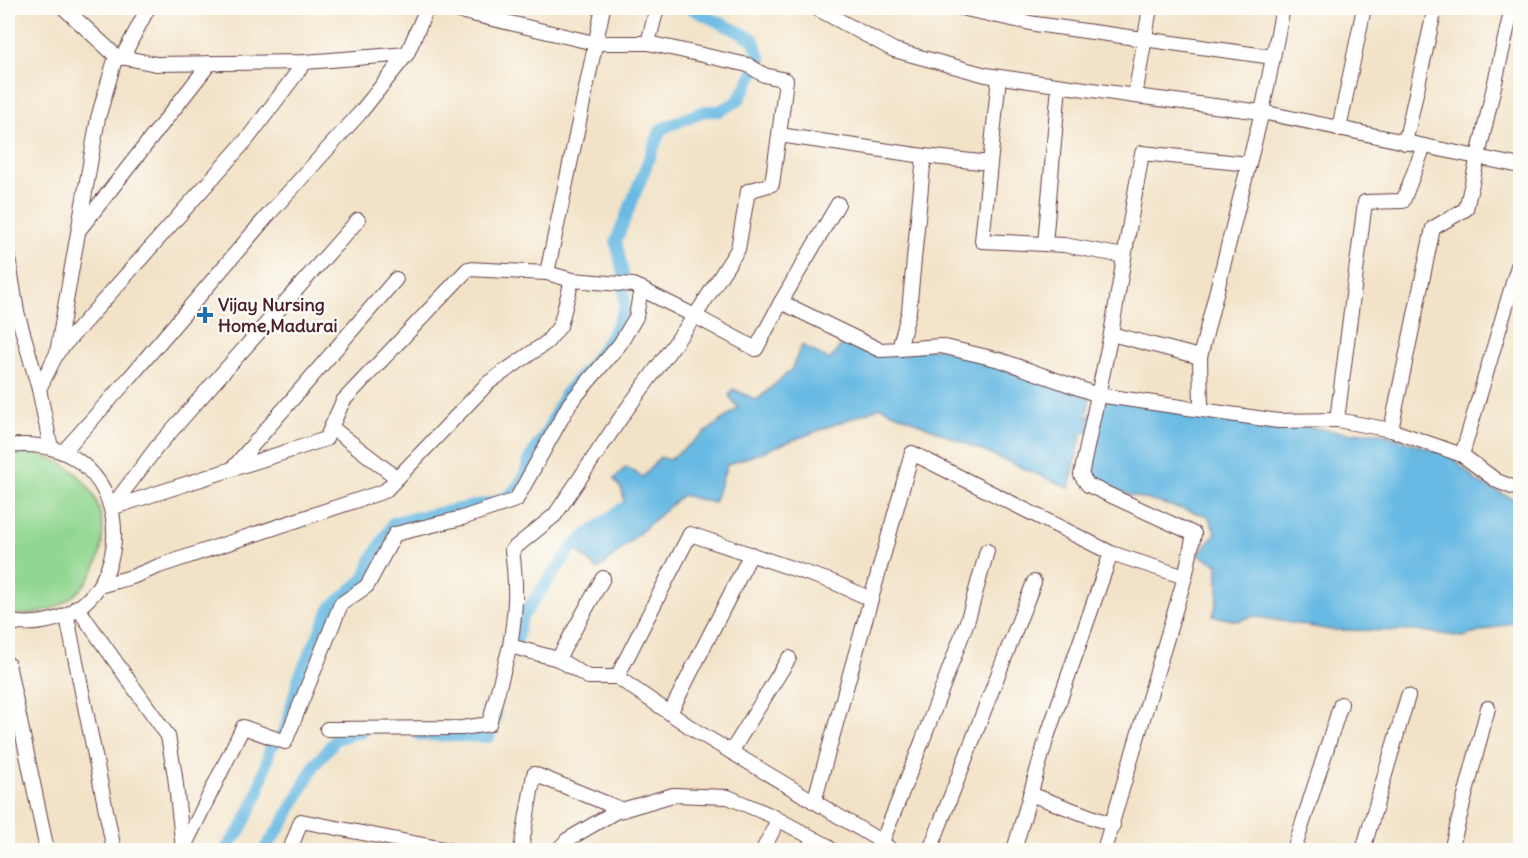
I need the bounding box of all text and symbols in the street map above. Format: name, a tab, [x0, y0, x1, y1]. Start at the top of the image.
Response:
place label: Vijay Nursing Home,Madurai	[218, 293, 338, 337]
marker: Vijay Nursing Home,Madurai	[196, 306, 214, 324]

